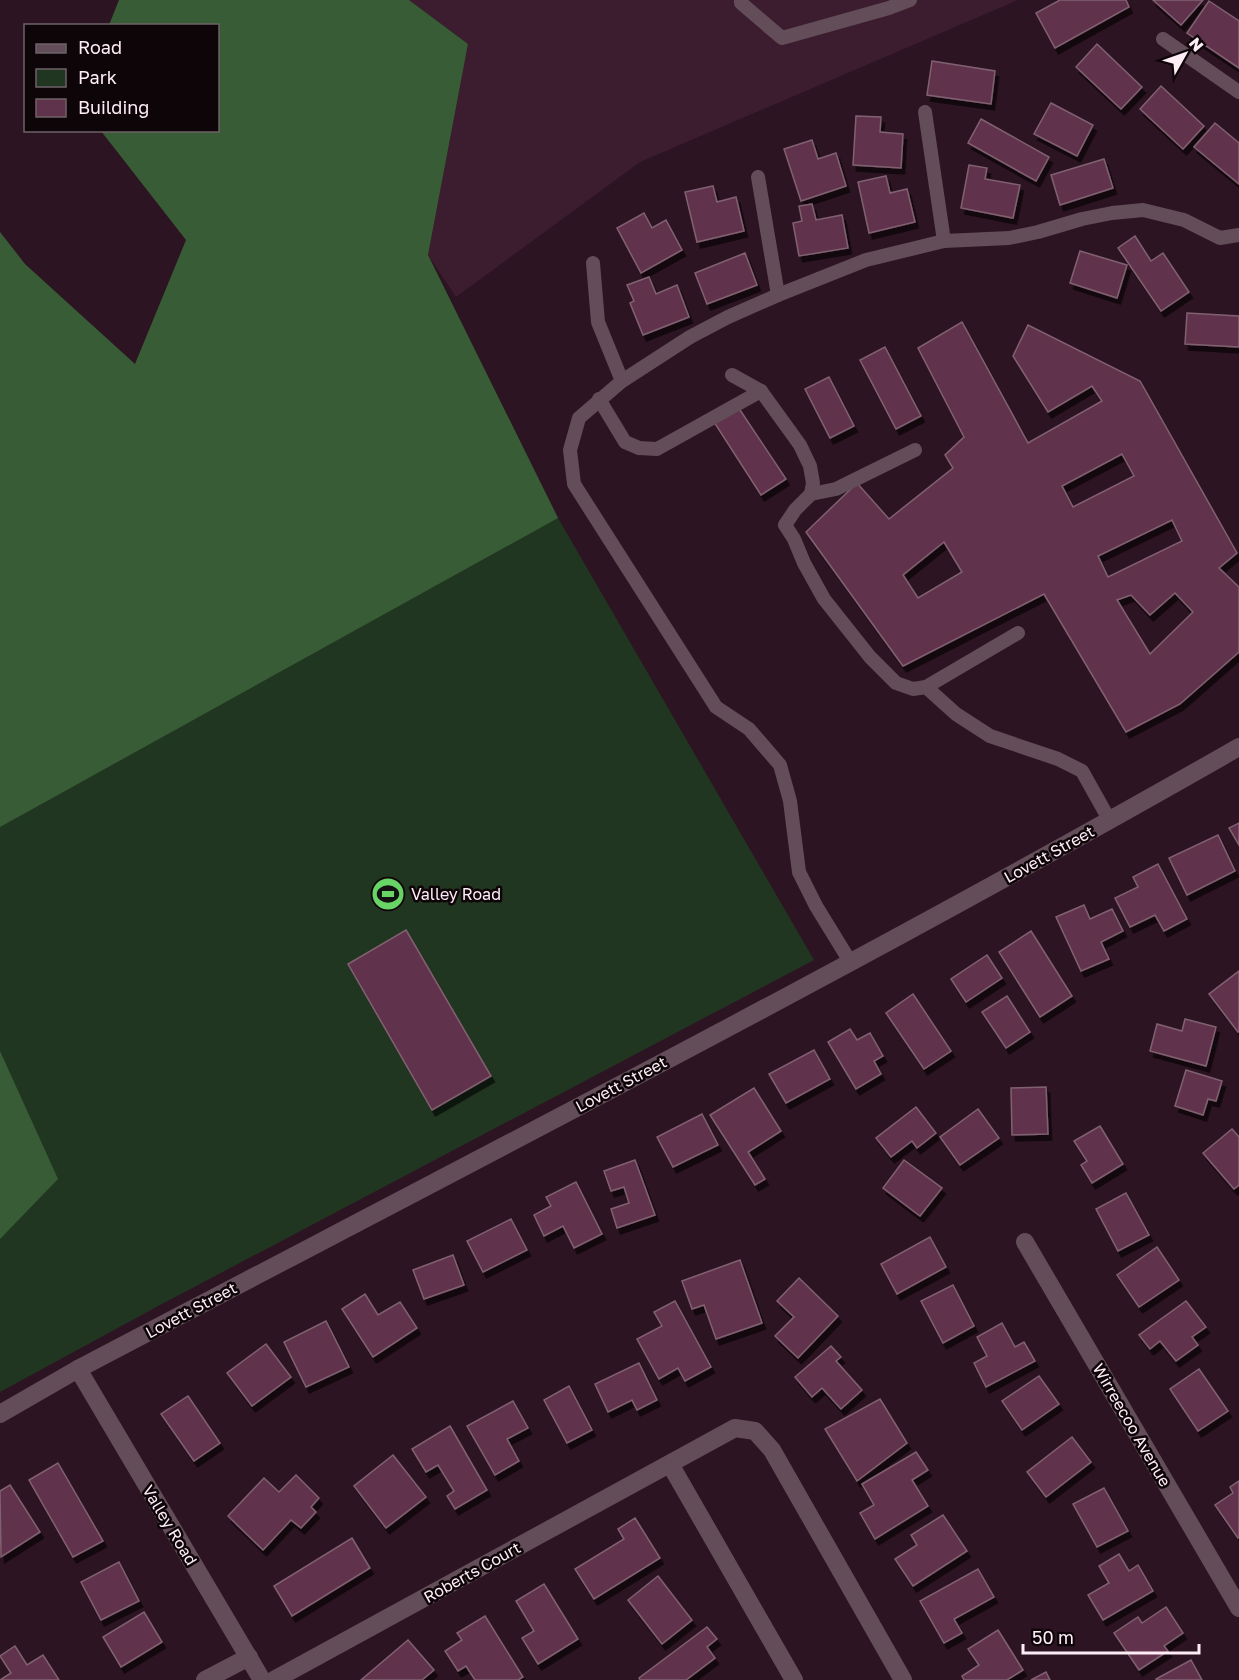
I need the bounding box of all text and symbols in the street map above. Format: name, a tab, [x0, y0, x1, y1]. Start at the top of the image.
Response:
legend	[24, 24, 219, 132]
north arrow	[1155, 24, 1215, 84]
text: N	[1185, 33, 1208, 55]
text: Road	[78, 36, 122, 58]
text: Park	[78, 66, 117, 88]
text: Building	[78, 96, 149, 118]
street label: Lovett Street	[1000, 821, 1098, 887]
sports icon: Valley Road	[370, 876, 406, 912]
place label: Valley Road	[411, 884, 501, 904]
street label: Lovett Street	[572, 1052, 670, 1116]
street label: Lovett Street	[142, 1278, 240, 1342]
street label: Wirreecoo Avenue	[1089, 1360, 1175, 1490]
street label: Valley Road	[138, 1481, 202, 1569]
street label: Roberts Court	[420, 1537, 524, 1607]
scale bar	[1023, 1617, 1198, 1655]
text: 50 m	[1032, 1626, 1074, 1648]

